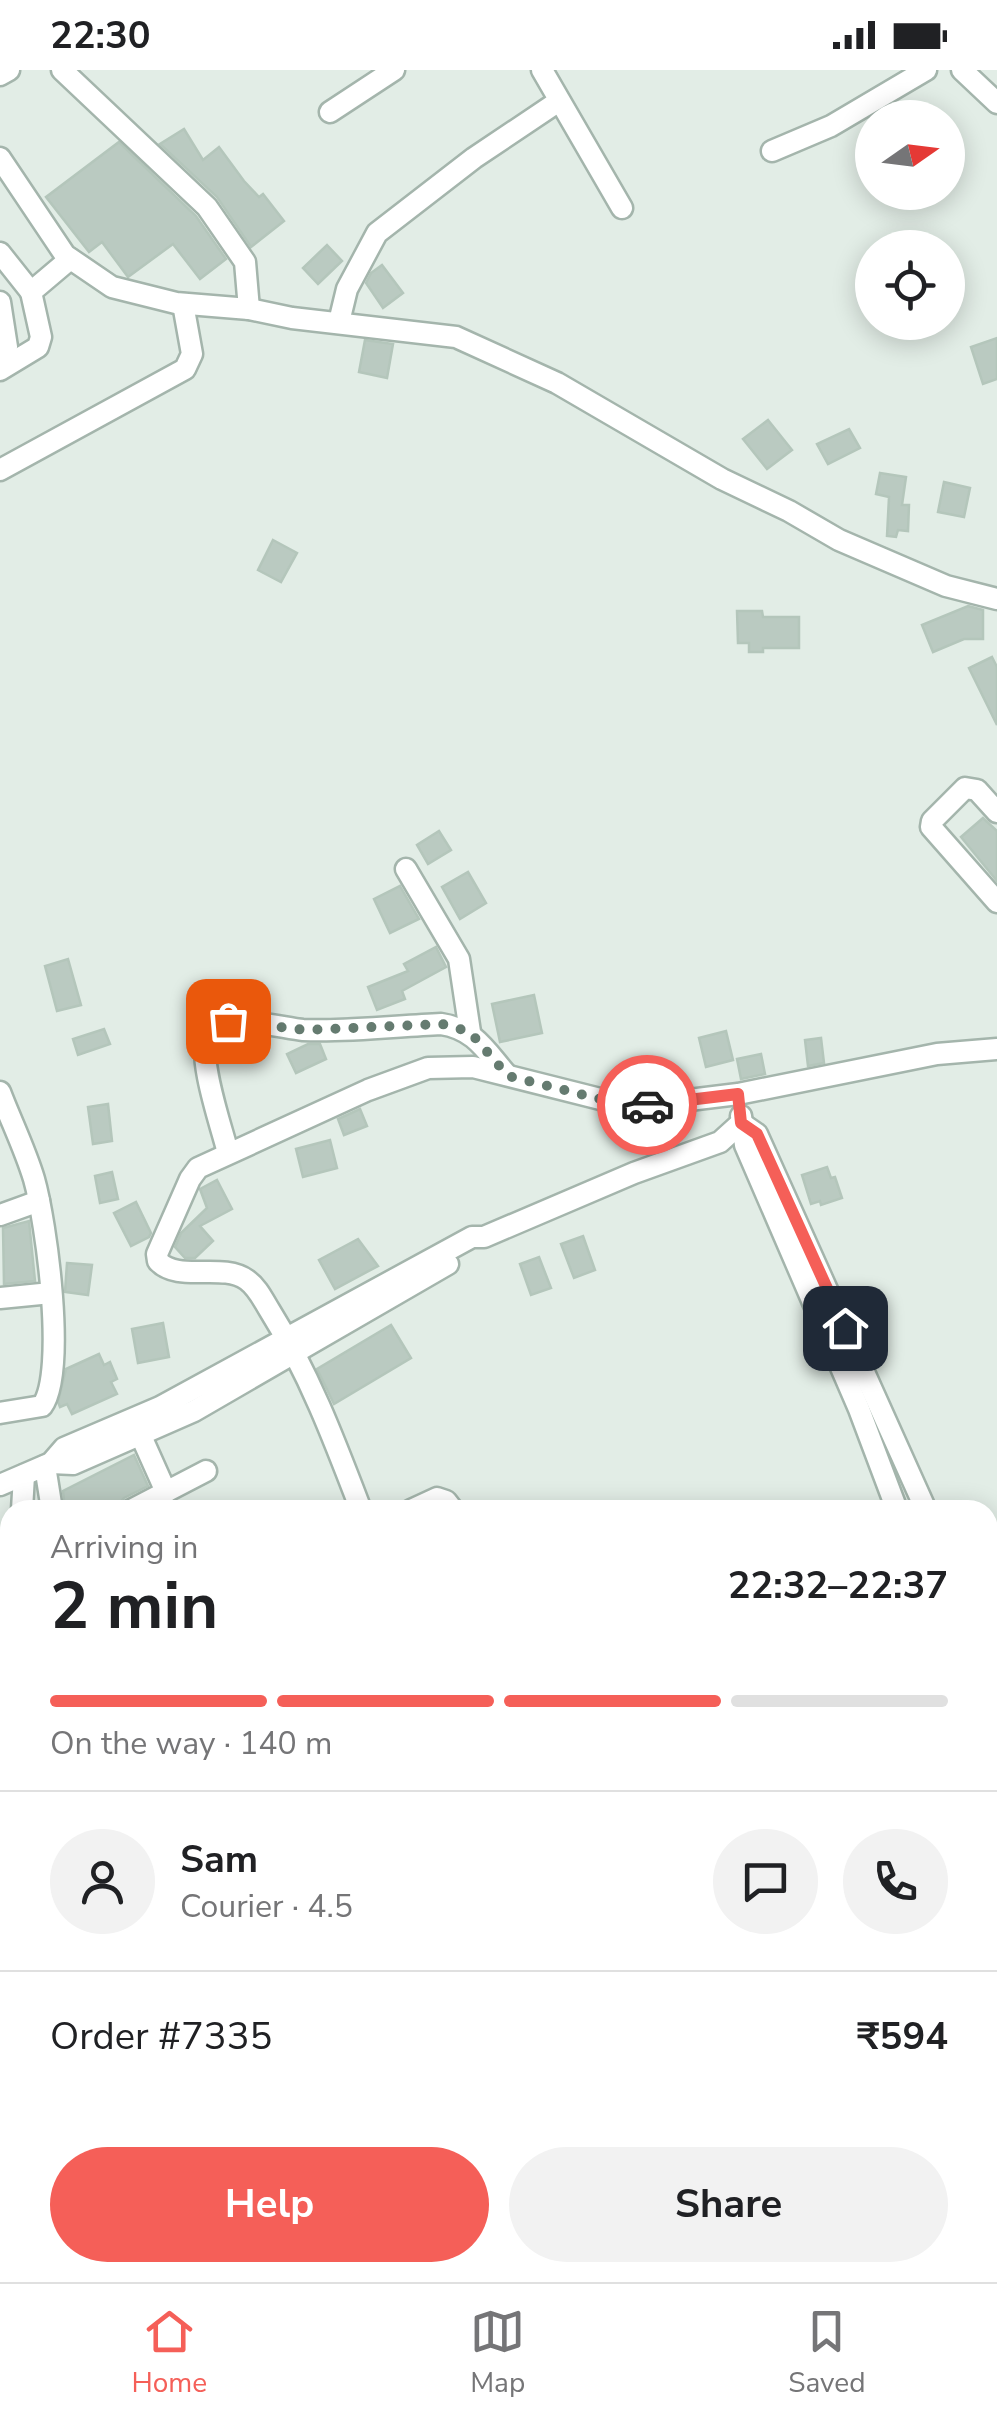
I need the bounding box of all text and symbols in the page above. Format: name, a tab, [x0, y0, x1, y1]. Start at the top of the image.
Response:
text: 22:30	[50, 10, 151, 61]
north arrow	[855, 100, 965, 210]
map controls	[855, 100, 965, 340]
button: locate	[855, 230, 965, 340]
pin	[186, 979, 271, 1064]
icon: bag	[201, 994, 256, 1049]
courier	[597, 1055, 697, 1155]
icon: car	[620, 1078, 675, 1133]
pin	[803, 1286, 888, 1371]
icon: home	[818, 1301, 873, 1356]
text: Arriving in	[50, 1526, 198, 1569]
text: 22:32–22:37	[728, 1560, 948, 1611]
text: 2 min	[50, 1562, 218, 1651]
text: On the way · 140 m	[50, 1722, 332, 1765]
button: person	[50, 1829, 155, 1934]
button: chat	[713, 1829, 818, 1934]
button: phone	[843, 1829, 948, 1934]
text: Sam	[180, 1834, 258, 1885]
text: Courier · 4.5	[180, 1885, 353, 1928]
text: Order #7335	[50, 2011, 272, 2062]
text: ₹594	[857, 2011, 948, 2062]
button: Help	[50, 2147, 489, 2262]
button: Share	[509, 2147, 948, 2262]
tab: Home	[131, 2304, 207, 2402]
tab: Map	[470, 2304, 525, 2402]
tab: Saved	[788, 2304, 866, 2402]

